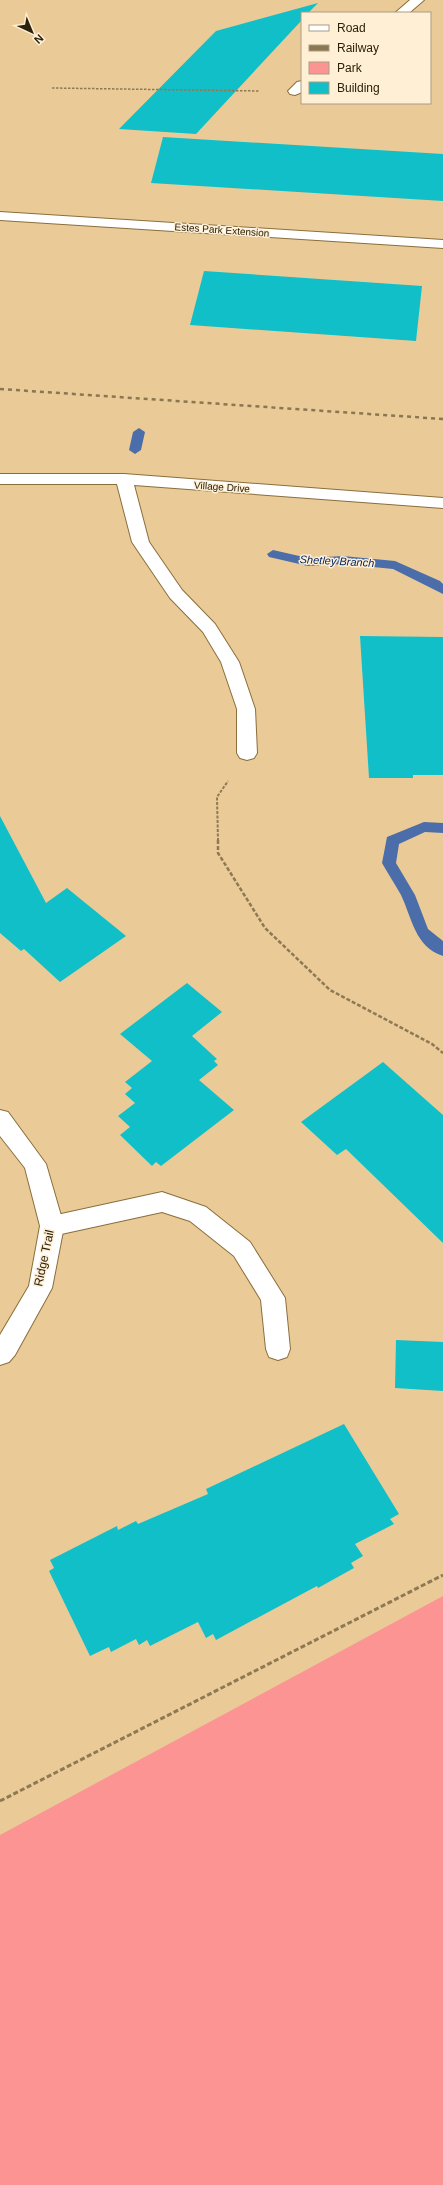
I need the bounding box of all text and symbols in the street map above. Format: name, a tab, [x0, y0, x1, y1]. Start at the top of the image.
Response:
north arrow	[12, 12, 52, 52]
legend	[301, 12, 431, 104]
text: Road	[337, 21, 366, 35]
text: N	[32, 32, 46, 46]
text: Railway	[337, 41, 379, 55]
text: Park	[337, 61, 363, 75]
text: Building	[337, 81, 380, 95]
street label: Estes Park Extension	[174, 221, 270, 239]
street label: Village Drive	[194, 480, 251, 494]
water label: Shetley Branch	[299, 553, 375, 569]
street label: Ridge Trail	[31, 1228, 57, 1288]

